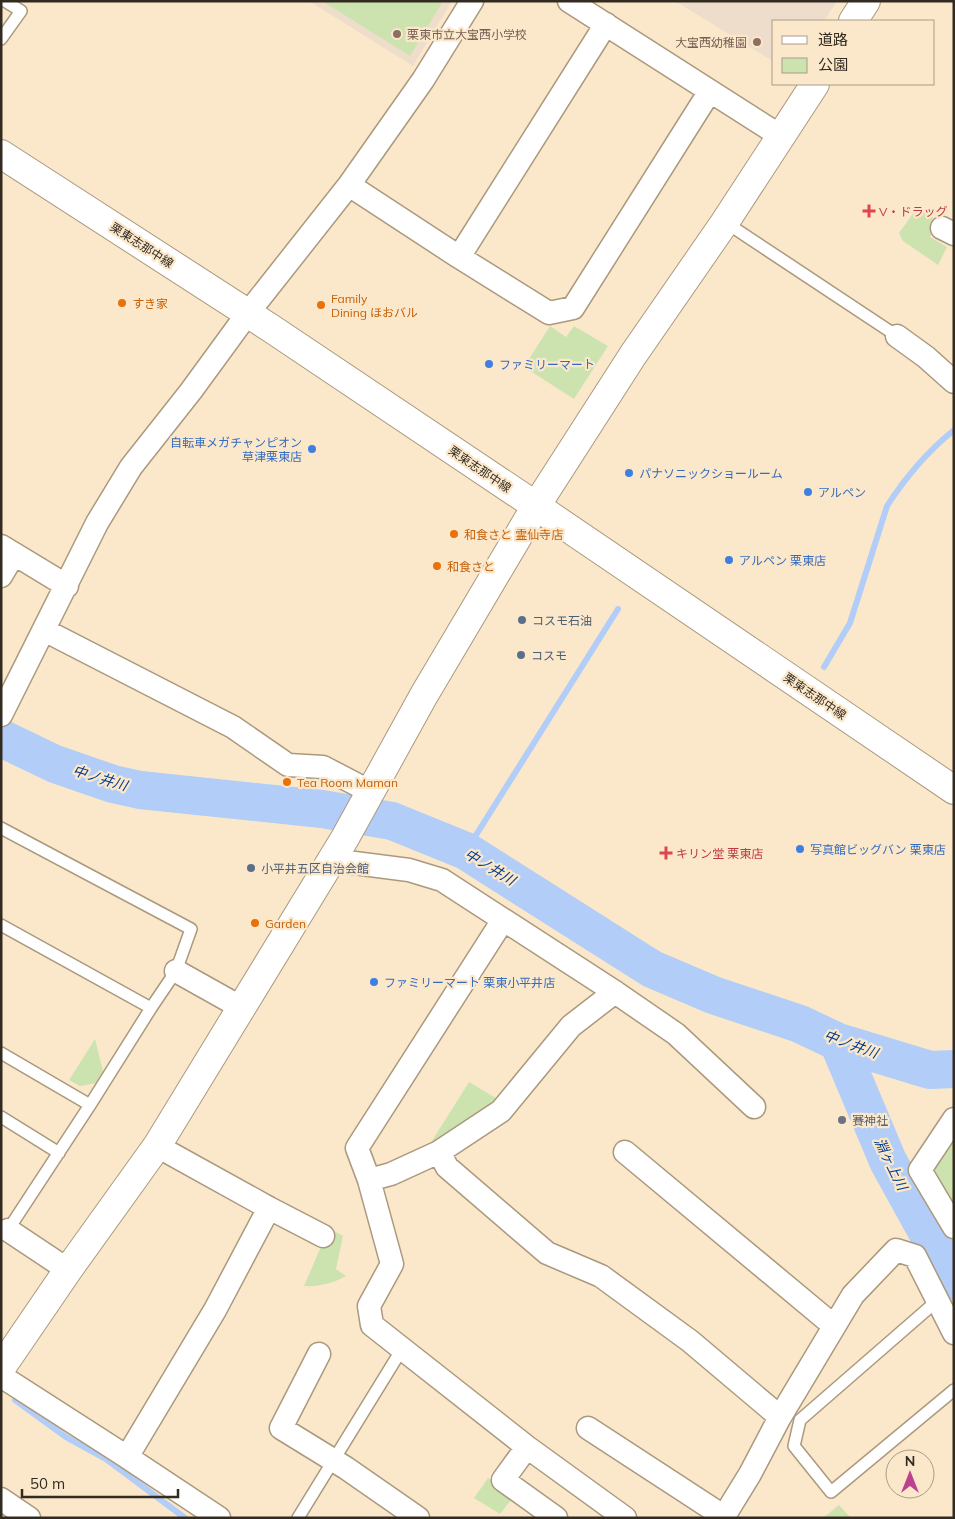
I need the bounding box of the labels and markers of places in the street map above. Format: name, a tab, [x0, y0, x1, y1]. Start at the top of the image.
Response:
place label: 栗東市立大宝西小学校	[407, 27, 527, 42]
marker: 栗東市立大宝西小学校	[391, 28, 403, 40]
place label: 大宝西幼稚園	[675, 35, 747, 50]
marker: 大宝西幼稚園	[751, 36, 763, 48]
place label: V・ドラッグ	[879, 204, 947, 219]
marker: V・ドラッグ	[863, 205, 875, 217]
place label: Family Dining ほおバル	[331, 291, 418, 320]
place label: すき家	[132, 296, 168, 311]
marker: すき家	[116, 297, 128, 309]
marker: Family Dining ほおバル	[315, 299, 327, 311]
place label: ファミリーマート	[499, 357, 595, 372]
marker: ファミリーマート	[483, 358, 495, 370]
place label: 自転車メガチャンピオン 草津栗東店	[170, 435, 302, 464]
marker: 自転車メガチャンピオン 草津栗東店	[306, 443, 318, 455]
place label: パナソニックショールーム	[639, 466, 783, 481]
marker: パナソニックショールーム	[623, 467, 635, 479]
place label: アルペン	[818, 485, 866, 500]
marker: アルペン	[802, 486, 814, 498]
place label: 和食さと 霊仙寺店	[464, 527, 563, 542]
marker: 和食さと 霊仙寺店	[448, 528, 460, 540]
place label: アルペン 栗東店	[739, 553, 826, 568]
marker: アルペン 栗東店	[723, 554, 735, 566]
place label: 和食さと	[447, 559, 495, 574]
marker: 和食さと	[431, 560, 443, 572]
place label: コスモ石油	[532, 613, 592, 628]
marker: コスモ石油	[516, 614, 528, 626]
place label: コスモ	[531, 648, 567, 663]
marker: コスモ	[515, 649, 527, 661]
place label: Tea Room Maman	[297, 775, 398, 790]
marker: Tea Room Maman	[281, 776, 293, 788]
place label: 写真館ビッグバン 栗東店	[810, 842, 946, 857]
marker: 写真館ビッグバン 栗東店	[794, 843, 806, 855]
place label: キリン堂 栗東店	[676, 846, 763, 861]
marker: キリン堂 栗東店	[660, 847, 672, 859]
place label: 小平井五区自治会館	[261, 861, 369, 876]
marker: 小平井五区自治会館	[245, 862, 257, 874]
place label: Garden	[265, 916, 306, 931]
marker: Garden	[249, 917, 261, 929]
place label: ファミリーマート 栗東小平井店	[384, 975, 555, 990]
marker: ファミリーマート 栗東小平井店	[368, 976, 380, 988]
place label: 賽神社	[852, 1113, 888, 1128]
marker: 賽神社	[836, 1114, 848, 1126]

